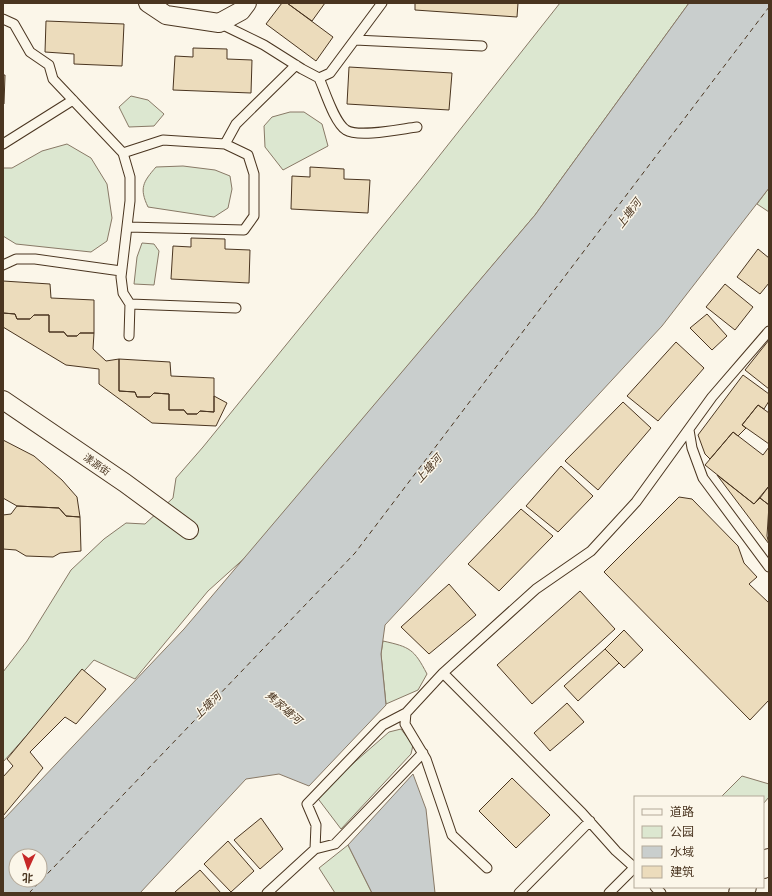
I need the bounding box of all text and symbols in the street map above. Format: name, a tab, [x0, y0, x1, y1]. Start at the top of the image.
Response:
water label: 上塘河	[613, 194, 644, 230]
street label: 漾源街	[81, 450, 113, 478]
water label: 上塘河	[412, 450, 445, 485]
water label: 上塘河	[191, 687, 225, 721]
water label: 隽家塘河	[263, 688, 306, 728]
legend	[634, 796, 764, 888]
text: 道路	[670, 804, 694, 819]
text: 公园	[670, 824, 694, 839]
text: 水域	[670, 844, 694, 859]
north arrow	[8, 848, 48, 888]
text: 建筑	[670, 864, 694, 879]
text: 北	[22, 872, 33, 885]

